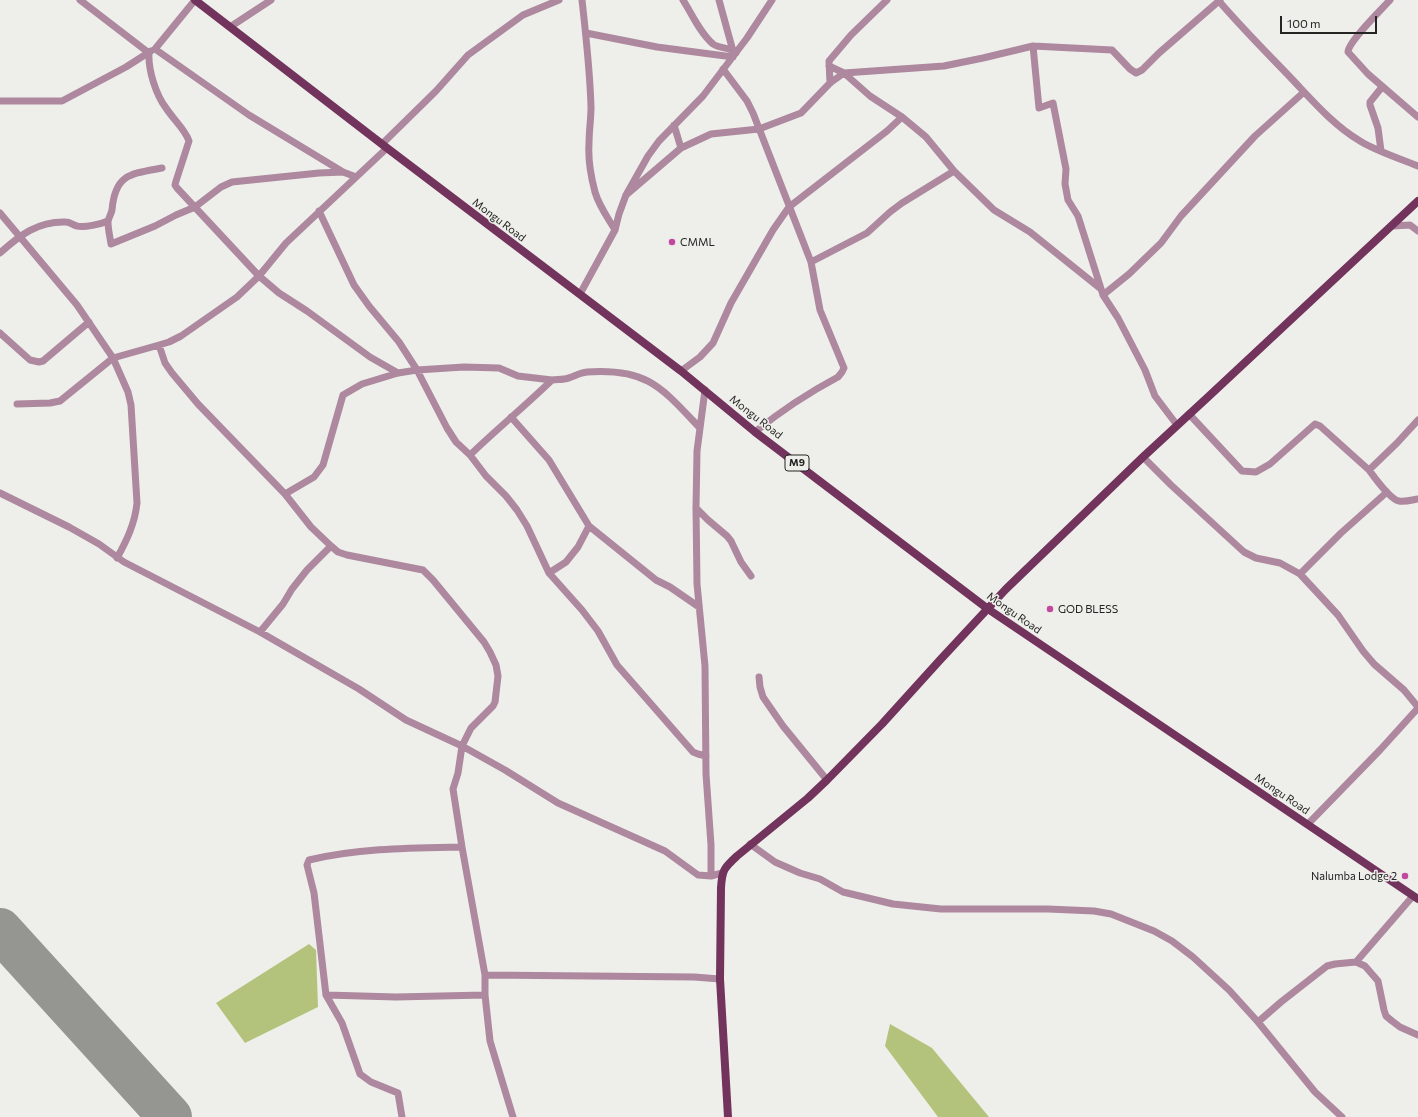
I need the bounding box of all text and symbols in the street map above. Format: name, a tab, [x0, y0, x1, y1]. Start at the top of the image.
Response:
scale bar	[1282, 8, 1379, 34]
text: 100 m	[1287, 16, 1321, 30]
street label: Mongu Road	[470, 196, 528, 244]
place label: CMML	[680, 235, 715, 249]
marker: CMML	[667, 237, 677, 247]
street label: Mongu Road	[727, 392, 785, 442]
road number: M9	[785, 455, 809, 471]
street label: Mongu Road	[984, 589, 1044, 637]
place label: GOD BLESS	[1058, 602, 1118, 616]
marker: GOD BLESS	[1045, 604, 1055, 614]
street label: Mongu Road	[1252, 771, 1312, 817]
place label: Nalumba Lodge 2	[1311, 869, 1397, 883]
marker: Nalumba Lodge 2	[1400, 871, 1410, 881]

